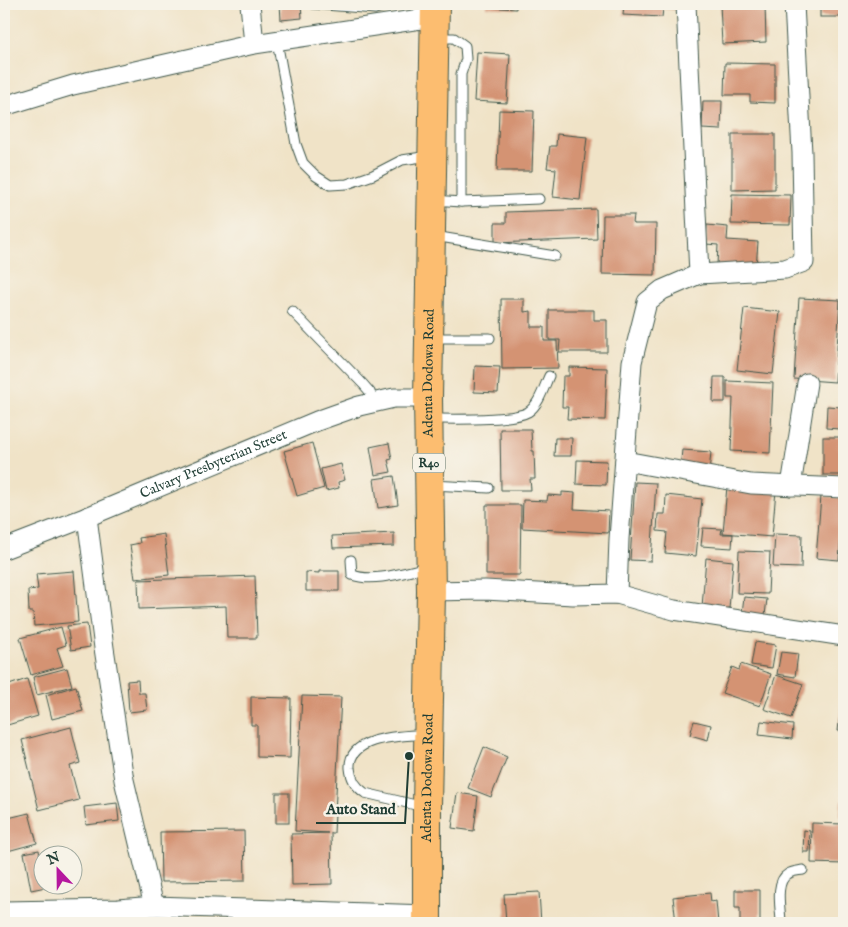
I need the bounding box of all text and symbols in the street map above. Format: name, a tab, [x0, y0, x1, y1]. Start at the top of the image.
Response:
street label: Adenta Dodowa Road	[419, 308, 439, 438]
street label: Calvary Presbyterian Street	[137, 426, 290, 503]
road number: R40	[413, 453, 445, 472]
street label: Adenta Dodowa Road	[418, 713, 438, 843]
callout: Auto Stand	[316, 793, 405, 823]
text: Auto Stand	[325, 800, 397, 819]
north arrow	[32, 844, 82, 894]
text: N	[44, 848, 62, 870]

